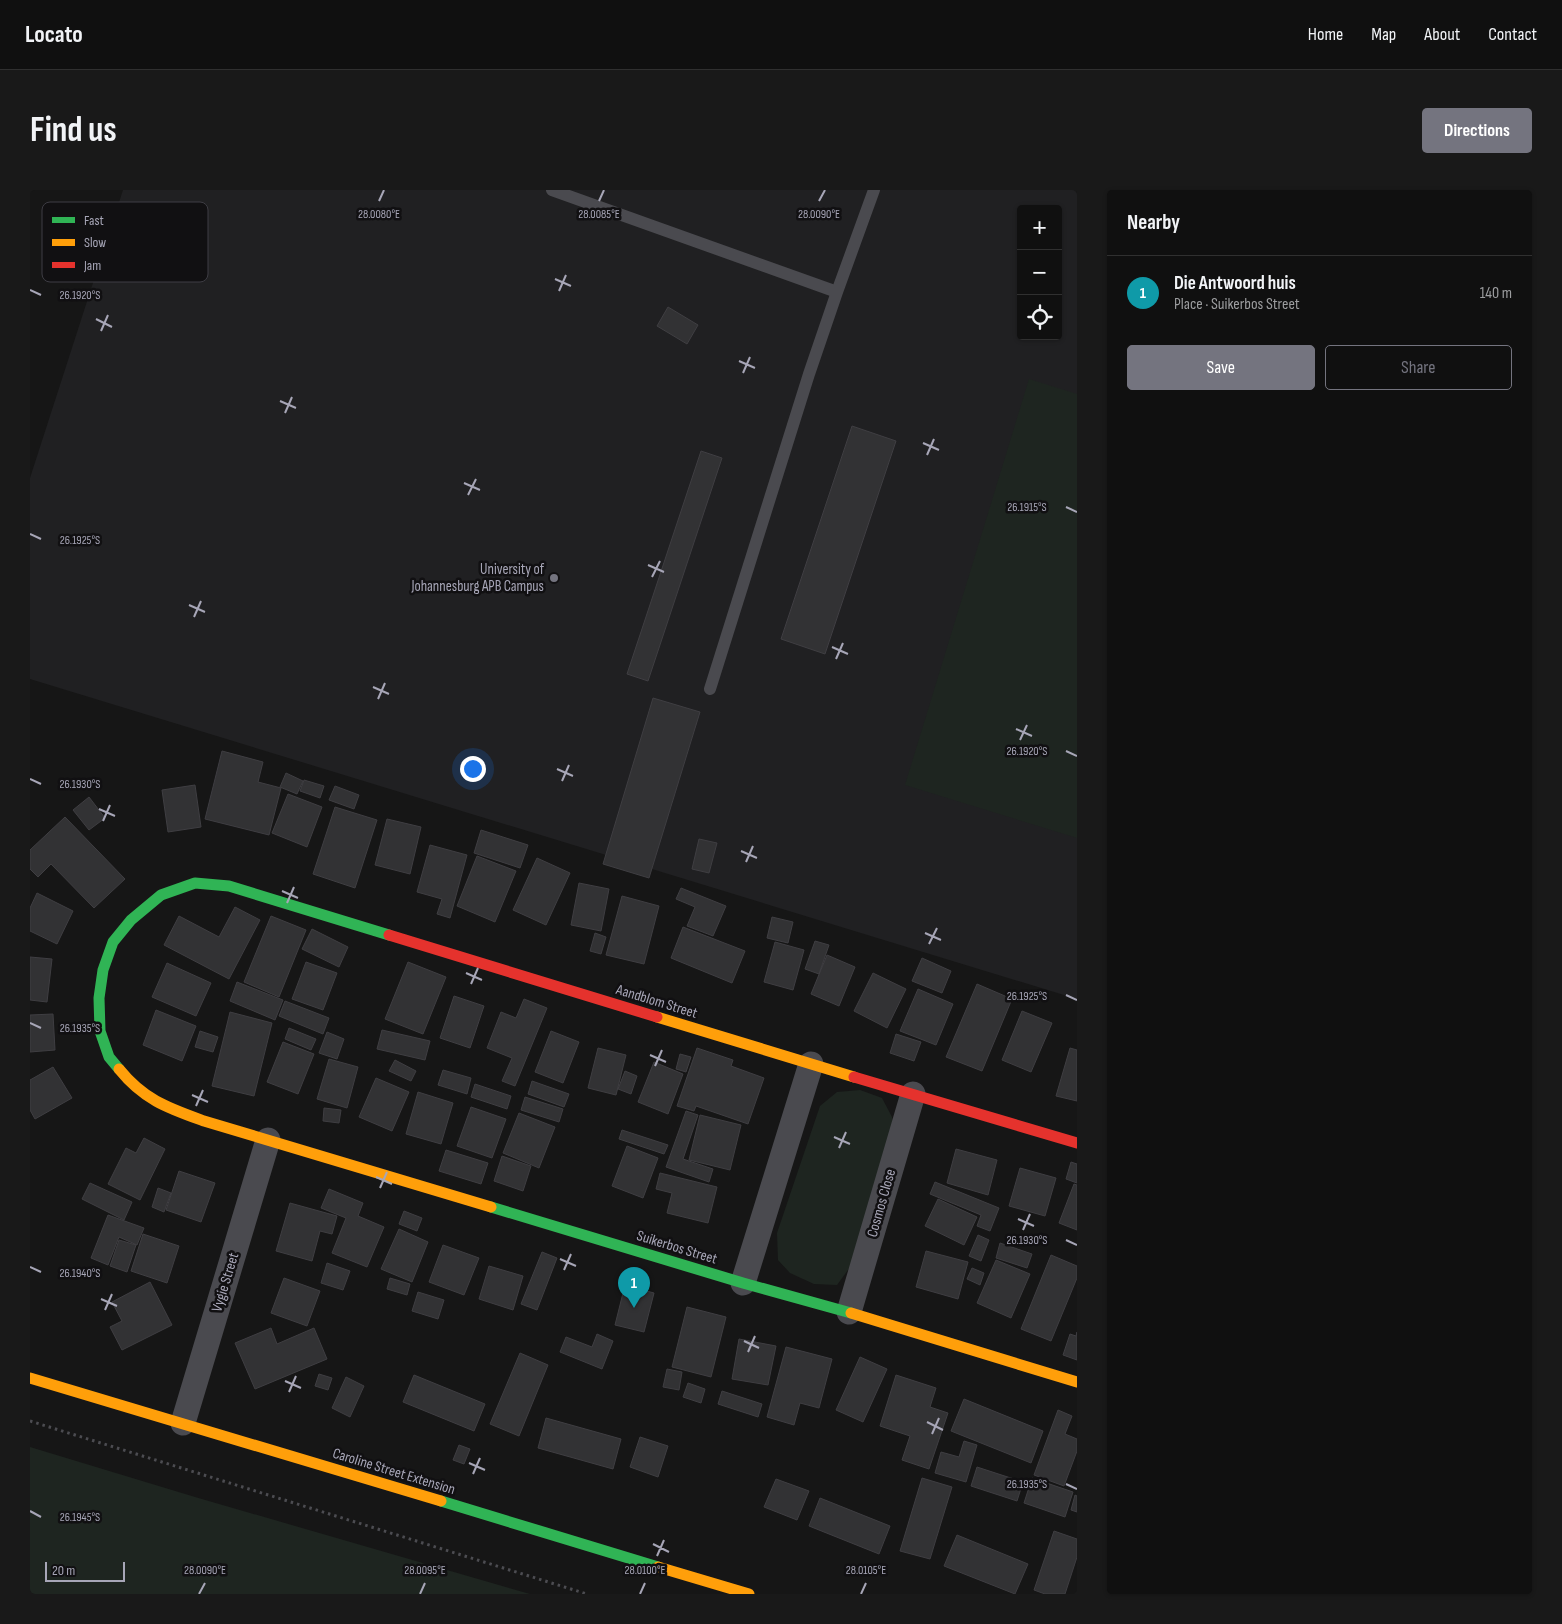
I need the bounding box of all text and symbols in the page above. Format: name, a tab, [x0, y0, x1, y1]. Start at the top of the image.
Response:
text: Locato	[25, 20, 83, 49]
text: Home	[1308, 24, 1343, 45]
text: Map	[1371, 24, 1396, 45]
text: About	[1424, 24, 1460, 45]
text: Contact	[1488, 24, 1537, 45]
button: Directions	[1422, 108, 1532, 153]
text: Find us	[30, 109, 117, 152]
legend	[42, 202, 208, 282]
map controls	[1017, 205, 1062, 340]
button: +	[1017, 205, 1062, 250]
text: 28.0080°E	[358, 207, 400, 222]
text: 28.0085°E	[578, 207, 620, 222]
text: 28.0090°E	[798, 207, 840, 222]
text: Nearby	[1127, 210, 1180, 235]
text: Fast	[84, 212, 104, 229]
text: Slow	[84, 234, 106, 251]
button: −	[1017, 250, 1062, 295]
text: Jam	[83, 257, 101, 274]
text: Die Antwoord huis	[1174, 272, 1296, 295]
text: 1	[1140, 284, 1146, 303]
text: 140 m	[1480, 284, 1512, 303]
text: 26.1920°S	[60, 288, 100, 303]
button: locate	[1017, 295, 1062, 340]
text: Place · Suikerbos Street	[1174, 295, 1300, 314]
button: Save	[1127, 345, 1315, 390]
button: Share	[1325, 345, 1512, 390]
text: 26.1915°S	[1007, 500, 1047, 515]
text: 26.1925°S	[60, 533, 100, 548]
place label: University of Johannesburg APB Campus	[410, 560, 545, 596]
marker: University of Johannesburg APB Campus	[548, 572, 560, 584]
text: 26.1920°S	[1007, 744, 1047, 759]
your location	[460, 756, 486, 782]
text: 26.1930°S	[60, 777, 100, 792]
street label: Aandblom Street	[613, 980, 700, 1023]
text: 26.1925°S	[1007, 989, 1047, 1004]
text: 26.1935°S	[60, 1021, 100, 1036]
street label: Cosmos Close	[863, 1167, 900, 1239]
street label: Suikerbos Street	[634, 1226, 720, 1269]
text: 26.1930°S	[1007, 1233, 1047, 1248]
street label: Vygie Street	[207, 1250, 244, 1314]
text: 26.1940°S	[60, 1266, 100, 1281]
pin: 1	[618, 1267, 650, 1308]
street label: Caroline Street Extension	[330, 1444, 458, 1499]
text: 26.1935°S	[1007, 1477, 1047, 1492]
text: 26.1945°S	[60, 1510, 100, 1525]
scale bar	[45, 1559, 125, 1582]
text: 20 m	[52, 1562, 75, 1579]
text: 28.0090°E	[184, 1563, 226, 1578]
text: 28.0095°E	[404, 1563, 446, 1578]
text: 28.0100°E	[625, 1563, 665, 1578]
text: 28.0105°E	[846, 1563, 886, 1578]

